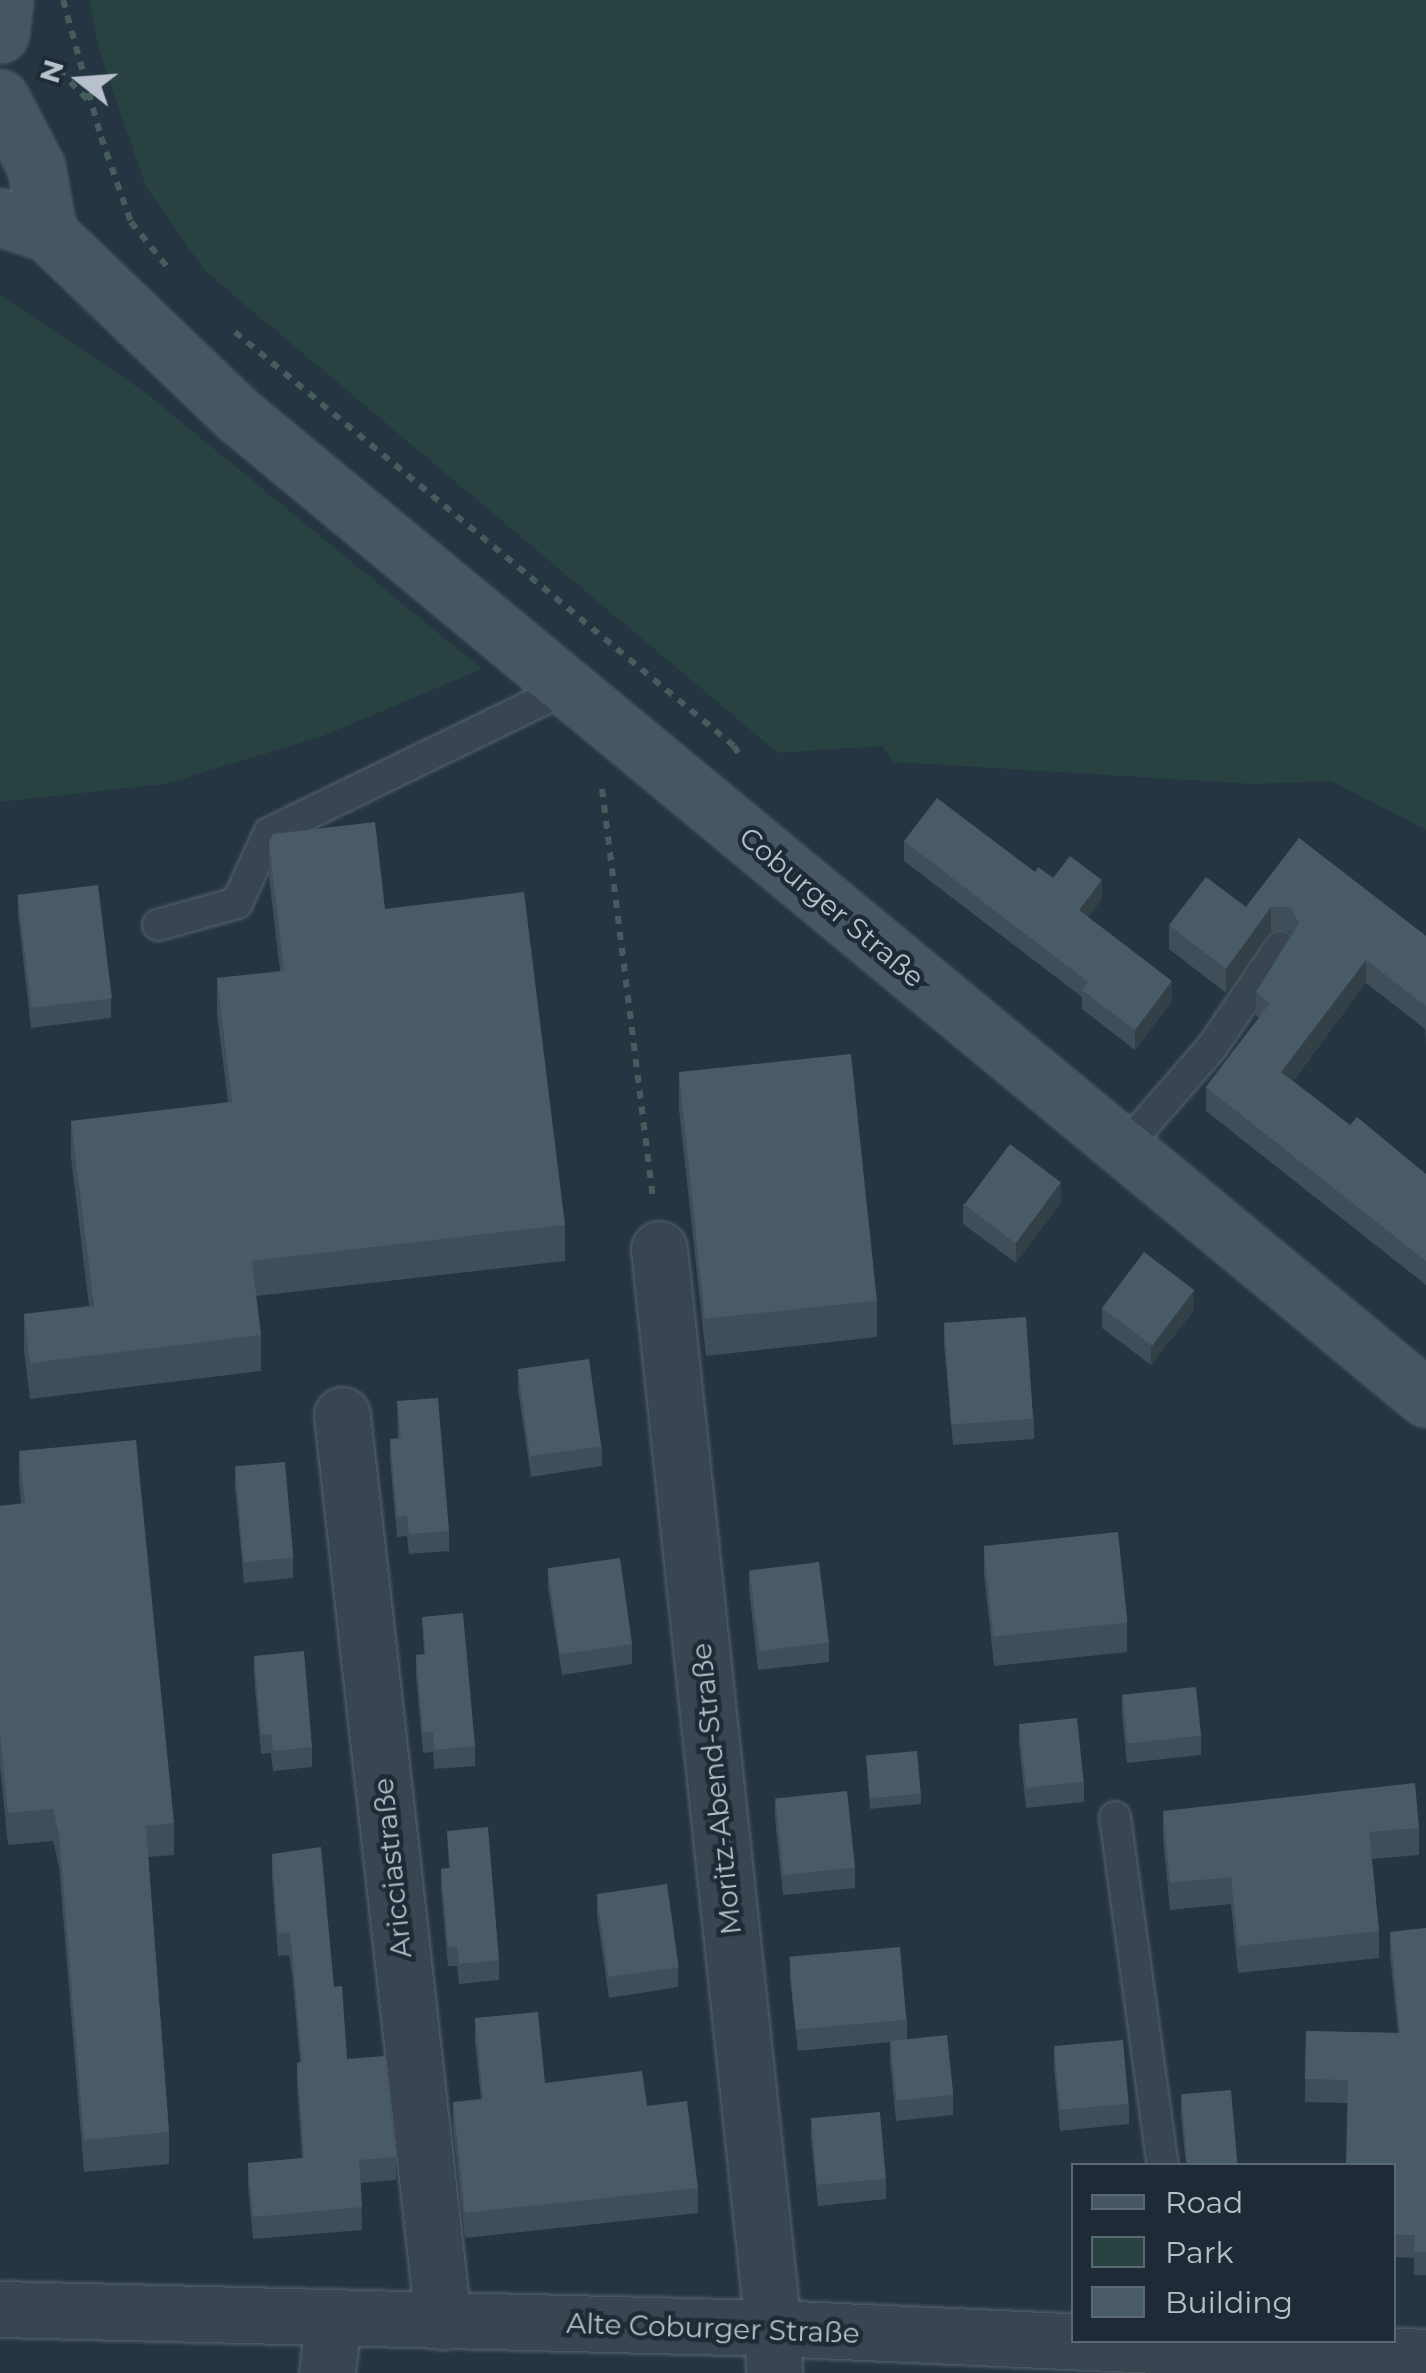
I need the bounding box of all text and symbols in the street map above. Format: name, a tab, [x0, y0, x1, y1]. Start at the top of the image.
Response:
north arrow	[30, 30, 130, 130]
text: N	[32, 55, 71, 87]
street label: Coburger Straße	[733, 820, 931, 994]
street label: Moritz-Abend-Straße	[684, 1642, 748, 1936]
street label: Aricciastraße	[366, 1776, 418, 1960]
legend	[1071, 2163, 1396, 2343]
text: Road	[1165, 2184, 1243, 2221]
text: Park	[1165, 2234, 1234, 2271]
text: Building	[1165, 2284, 1293, 2321]
street label: Alte Coburger Straße	[566, 2306, 860, 2350]

